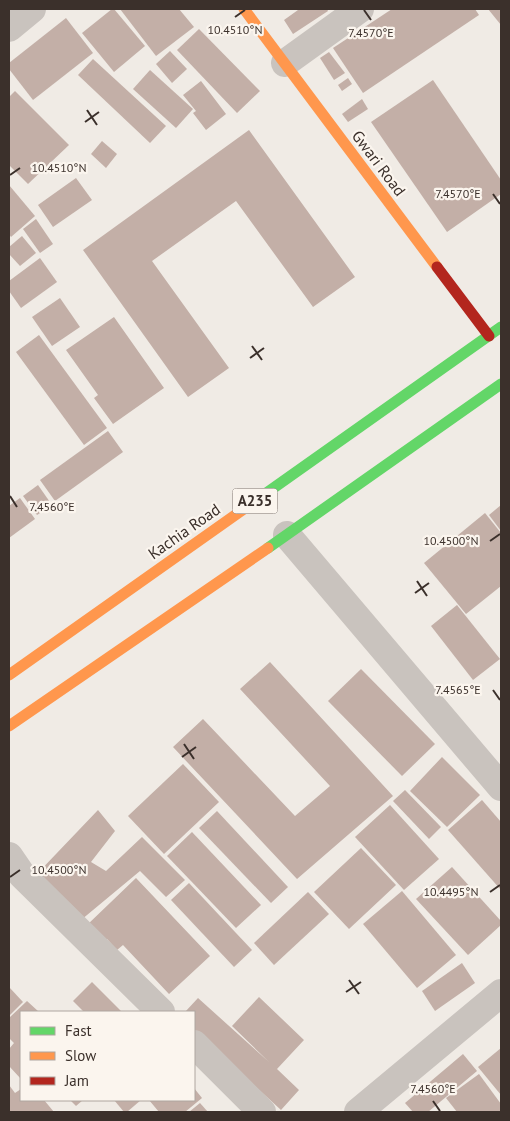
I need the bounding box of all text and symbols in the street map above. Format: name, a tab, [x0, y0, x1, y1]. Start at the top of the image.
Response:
text: 10.4510°N	[208, 22, 262, 37]
text: 7.4570°E	[348, 25, 394, 40]
street label: Gwari Road	[348, 126, 410, 200]
text: 10.4510°N	[32, 160, 86, 175]
text: 7.4570°E	[435, 186, 481, 201]
road number: A235	[232, 488, 278, 514]
text: 7.4560°E	[29, 499, 75, 514]
street label: Kachia Road	[144, 499, 224, 563]
text: 10.4500°N	[424, 533, 478, 548]
text: 7.4565°E	[435, 682, 481, 697]
text: 10.4500°N	[32, 862, 86, 877]
text: 10.4495°N	[424, 884, 478, 899]
legend	[20, 1011, 195, 1101]
text: Fast	[65, 1021, 92, 1040]
text: Slow	[65, 1046, 96, 1065]
text: Jam	[64, 1071, 89, 1090]
text: 7.4560°E	[410, 1081, 456, 1096]

